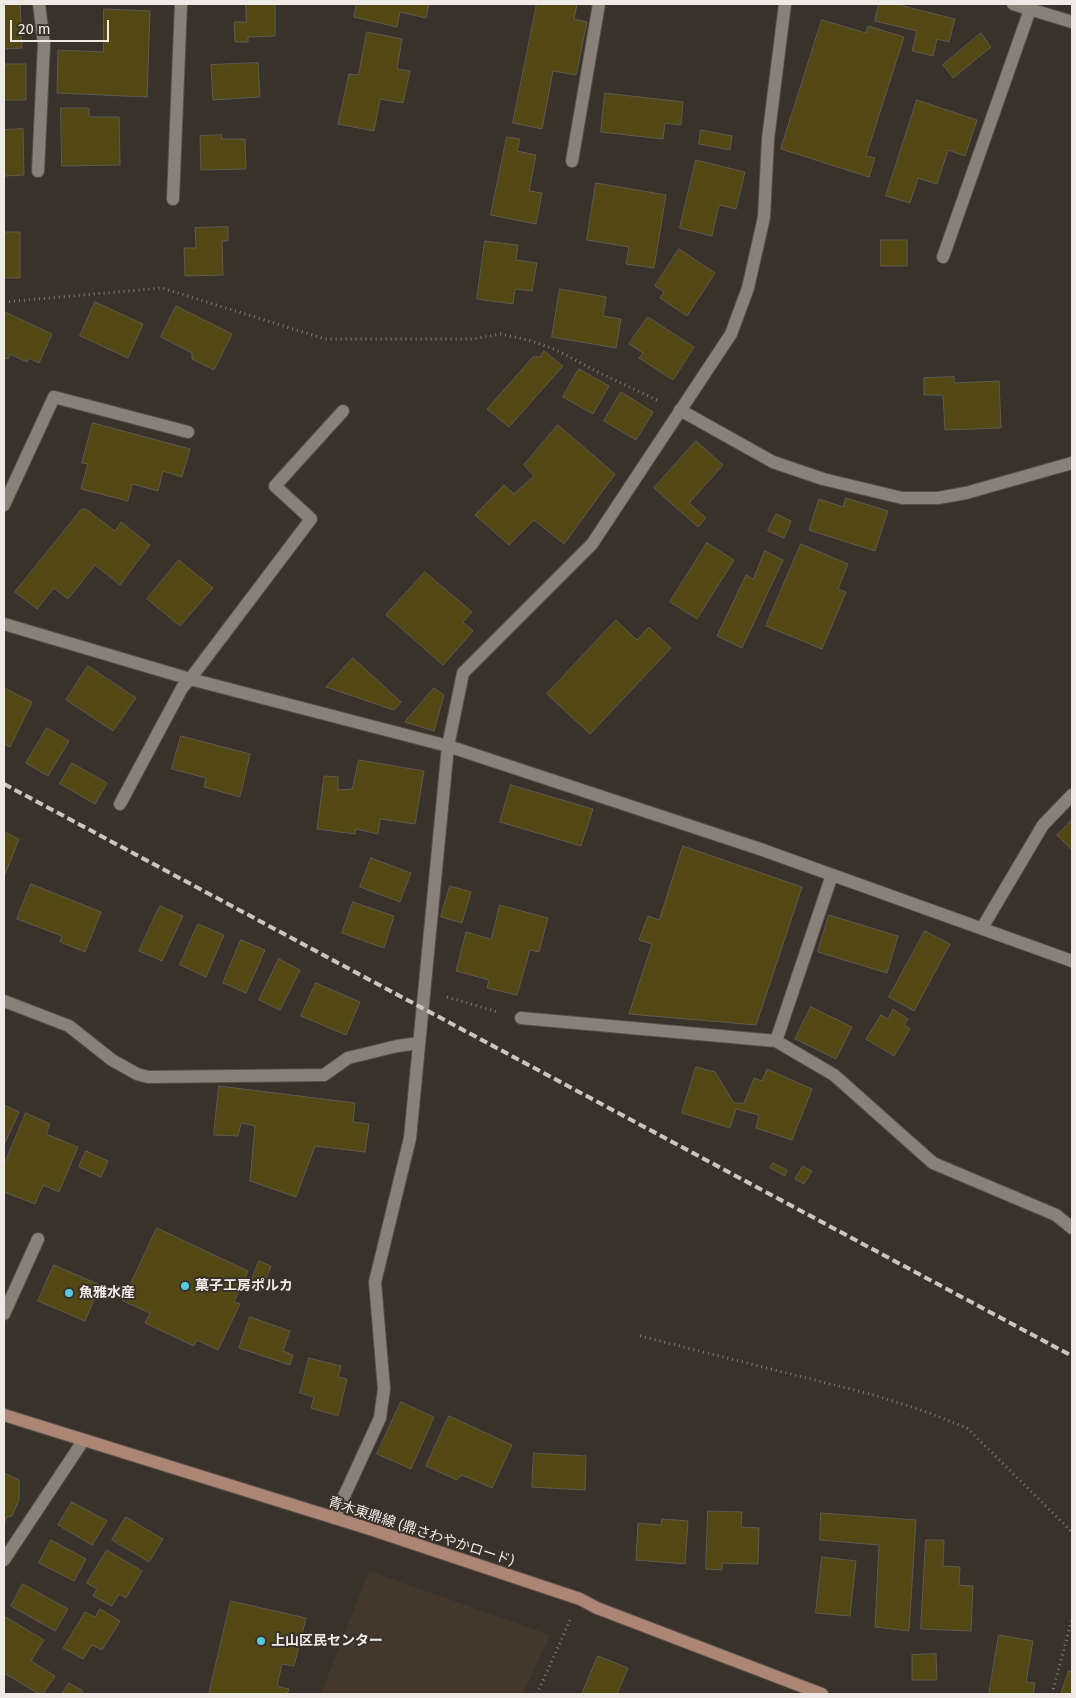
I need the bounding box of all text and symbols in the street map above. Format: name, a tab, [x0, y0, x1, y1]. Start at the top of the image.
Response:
scale bar	[12, 10, 111, 42]
text: 20 m	[18, 20, 51, 38]
place label: 菓子工房ポルカ	[195, 1278, 293, 1294]
marker: 菓子工房ポルカ	[179, 1280, 191, 1292]
place label: 魚雅水産	[79, 1285, 135, 1301]
marker: 魚雅水産	[63, 1287, 75, 1299]
street label: 青木東鼎線 (鼎さわやかロード)	[326, 1494, 516, 1570]
place label: 上山区民センター	[271, 1633, 383, 1649]
marker: 上山区民センター	[255, 1635, 267, 1647]

